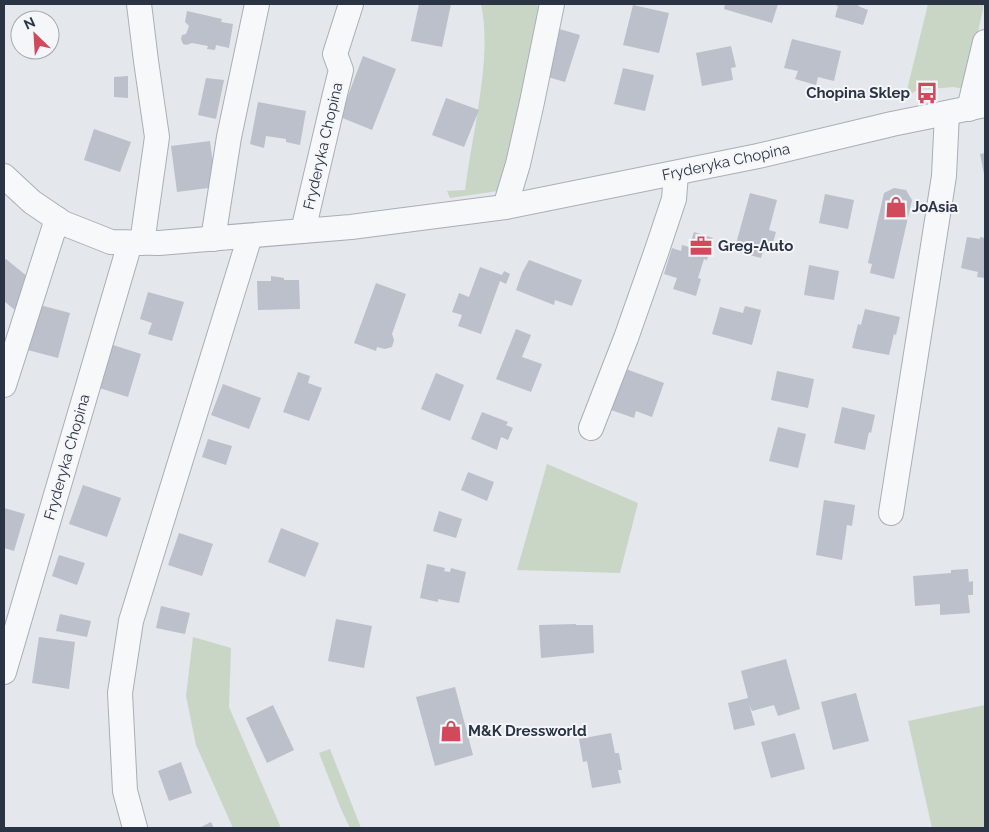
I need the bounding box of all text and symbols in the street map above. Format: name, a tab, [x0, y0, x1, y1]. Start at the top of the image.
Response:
north arrow	[10, 10, 60, 60]
text: N	[21, 14, 38, 33]
bus stop icon: Chopina Sklep	[914, 80, 940, 106]
street label: Fryderyka Chopina	[300, 81, 346, 211]
place label: Chopina Sklep	[806, 84, 910, 102]
street label: Fryderyka Chopina	[660, 140, 792, 184]
shop icon: JoAsia	[883, 194, 909, 220]
place label: JoAsia	[912, 198, 958, 216]
office icon: Greg-Auto	[688, 233, 714, 259]
place label: Greg-Auto	[718, 237, 793, 255]
street label: Fryderyka Chopina	[40, 392, 94, 522]
shop icon: M&K Dressworld	[438, 718, 464, 744]
place label: M&K Dressworld	[468, 722, 587, 740]

